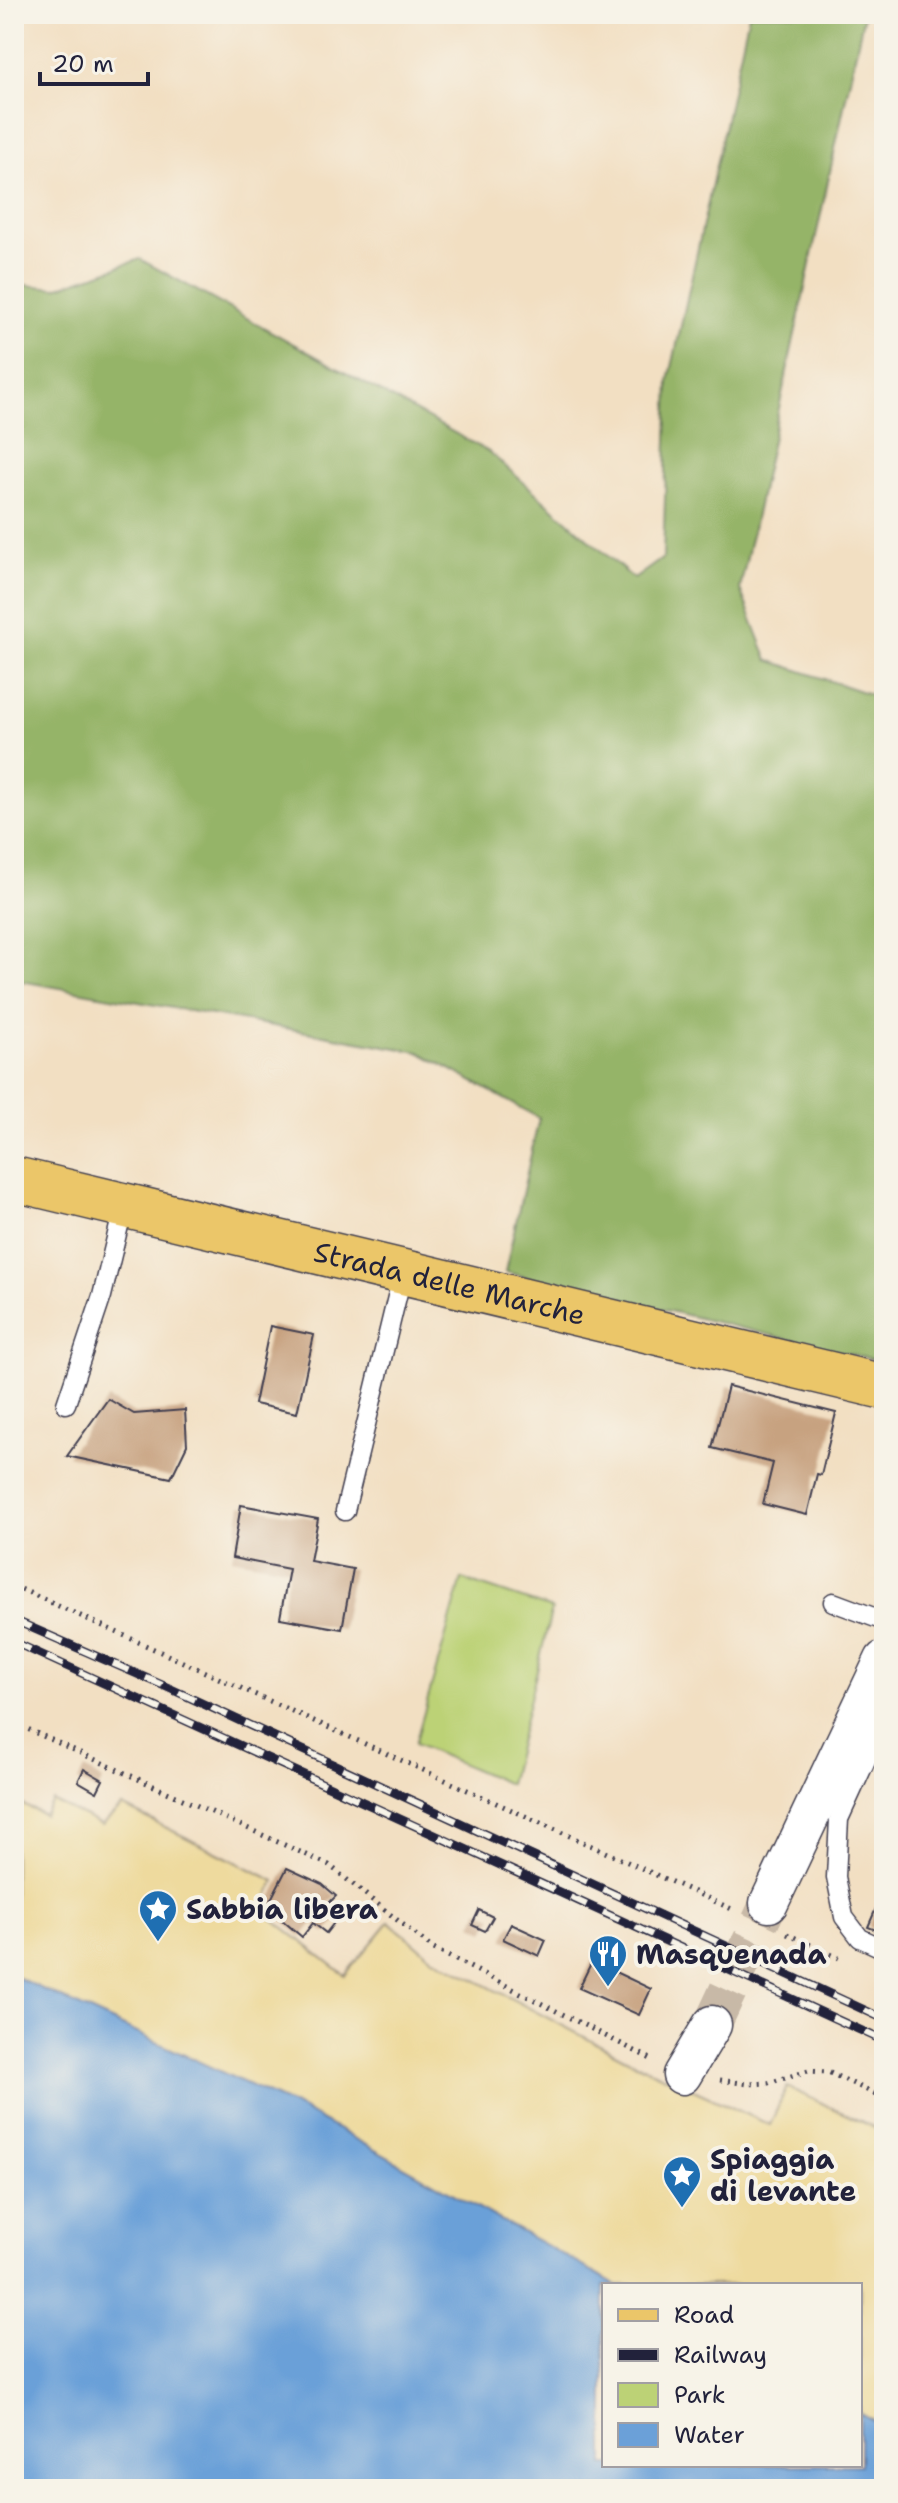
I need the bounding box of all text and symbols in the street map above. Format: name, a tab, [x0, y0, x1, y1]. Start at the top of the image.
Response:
scale bar	[40, 36, 148, 86]
text: 20 m	[52, 48, 114, 80]
street label: Strada delle Marche	[310, 1232, 589, 1334]
place icon: Sabbia libera	[137, 1888, 179, 1943]
place label: Sabbia libera	[186, 1890, 378, 1928]
restaurant icon: Masquenada	[587, 1933, 629, 1988]
place label: Masquenada	[636, 1935, 827, 1973]
place label: Spiaggia di levante	[710, 2140, 856, 2210]
place icon: Spiaggia di levante	[661, 2154, 703, 2209]
legend	[602, 2283, 862, 2467]
text: Road	[674, 2299, 734, 2331]
text: Railway	[674, 2339, 767, 2371]
text: Park	[674, 2379, 726, 2411]
text: Water	[674, 2419, 745, 2451]

